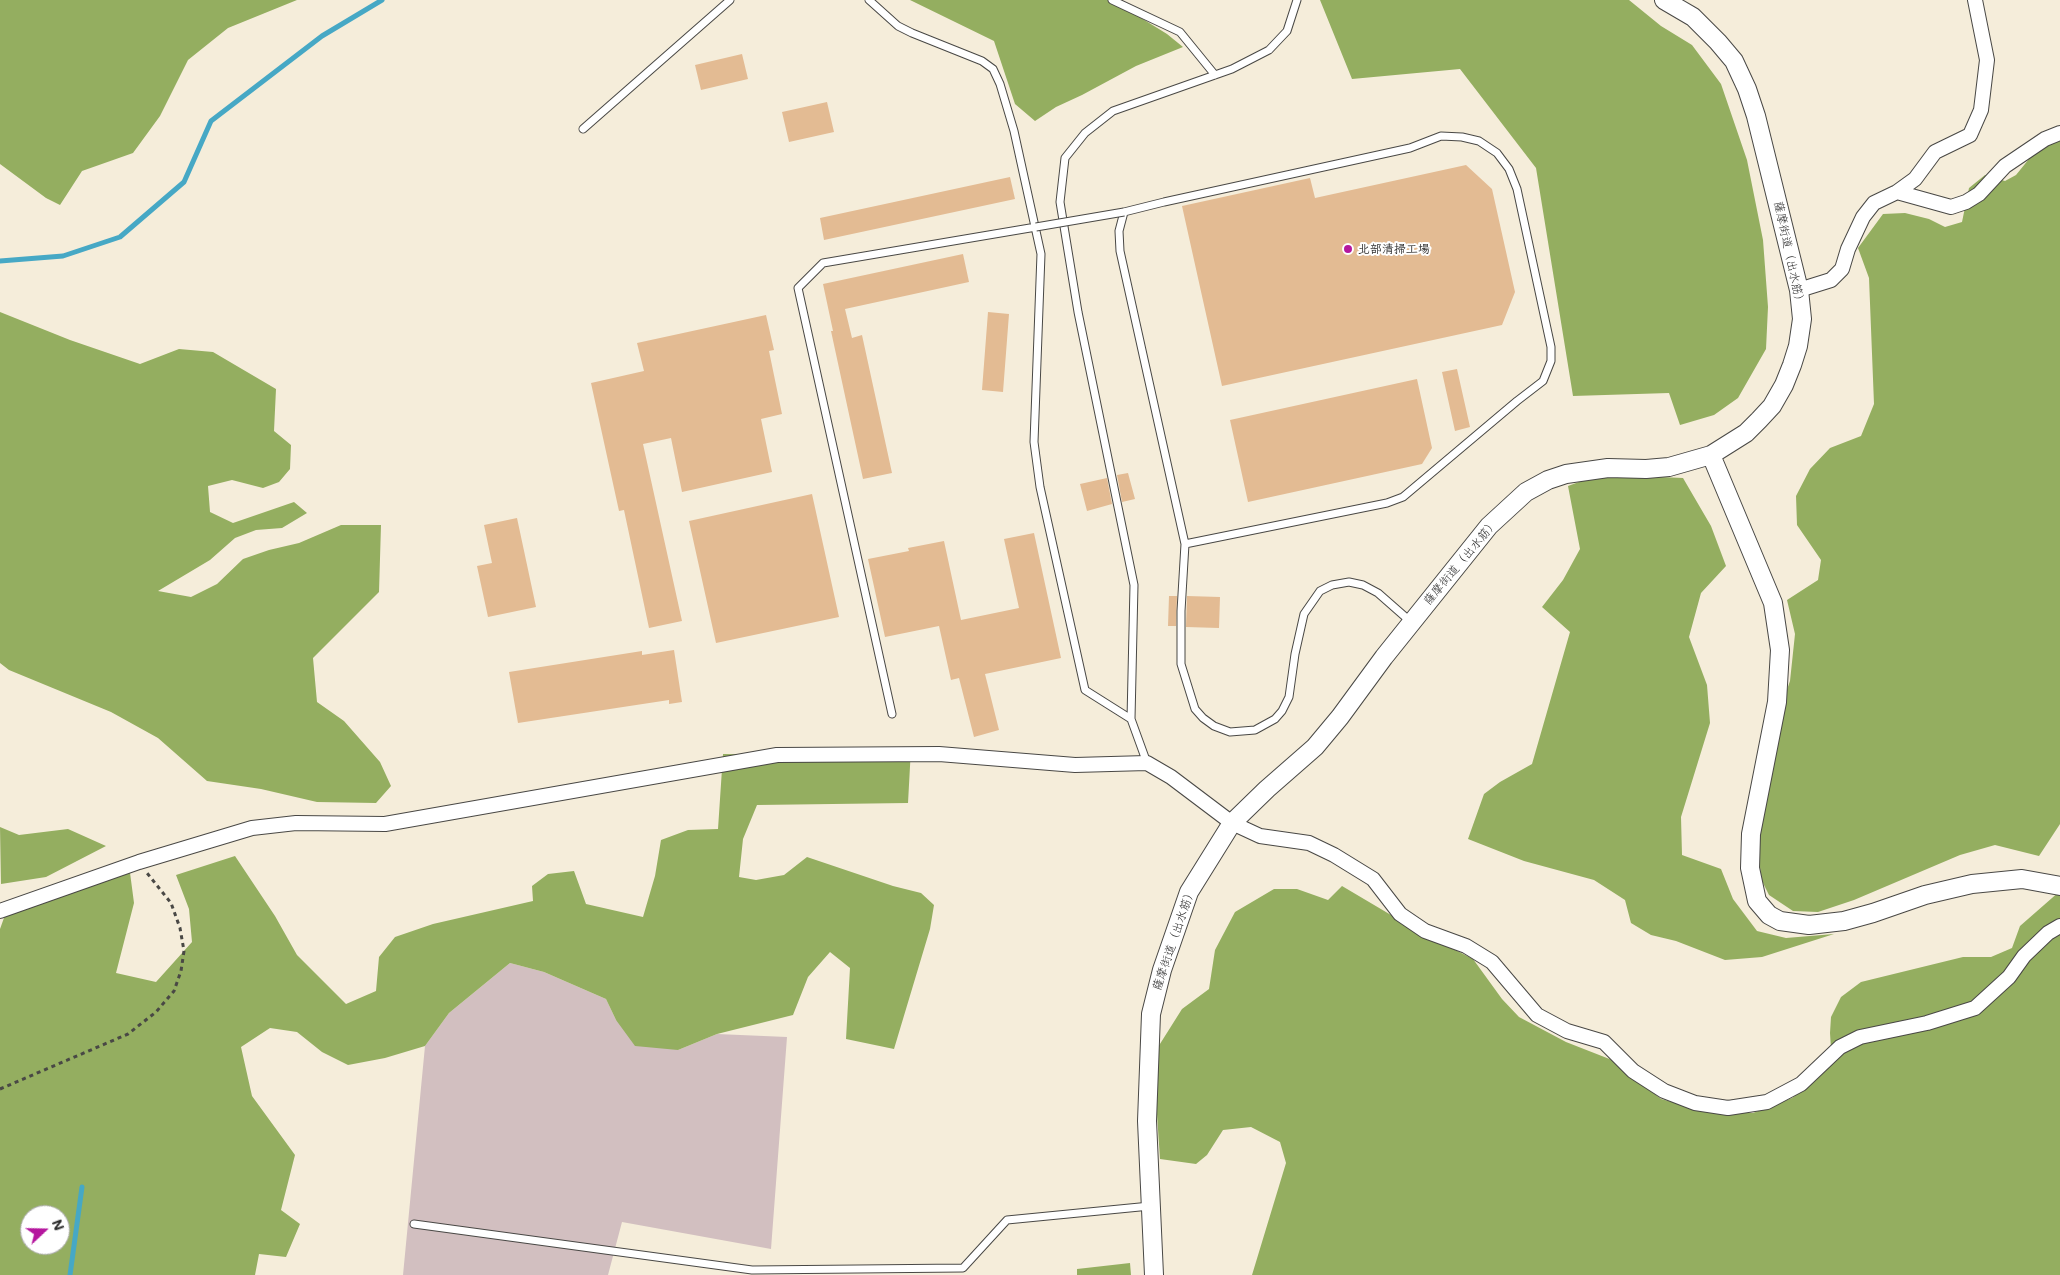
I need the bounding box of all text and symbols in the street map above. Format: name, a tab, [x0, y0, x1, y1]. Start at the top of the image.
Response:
street label: 薩摩街道（出水筋）	[1771, 200, 1807, 308]
place label: 北部清掃工場	[1358, 242, 1430, 256]
marker: 北部清掃工場	[1342, 243, 1354, 255]
street label: 薩摩街道（出水筋）	[1421, 516, 1501, 608]
street label: 薩摩街道（出水筋）	[1150, 886, 1198, 992]
north arrow	[20, 1205, 70, 1255]
text: N	[48, 1216, 69, 1233]

